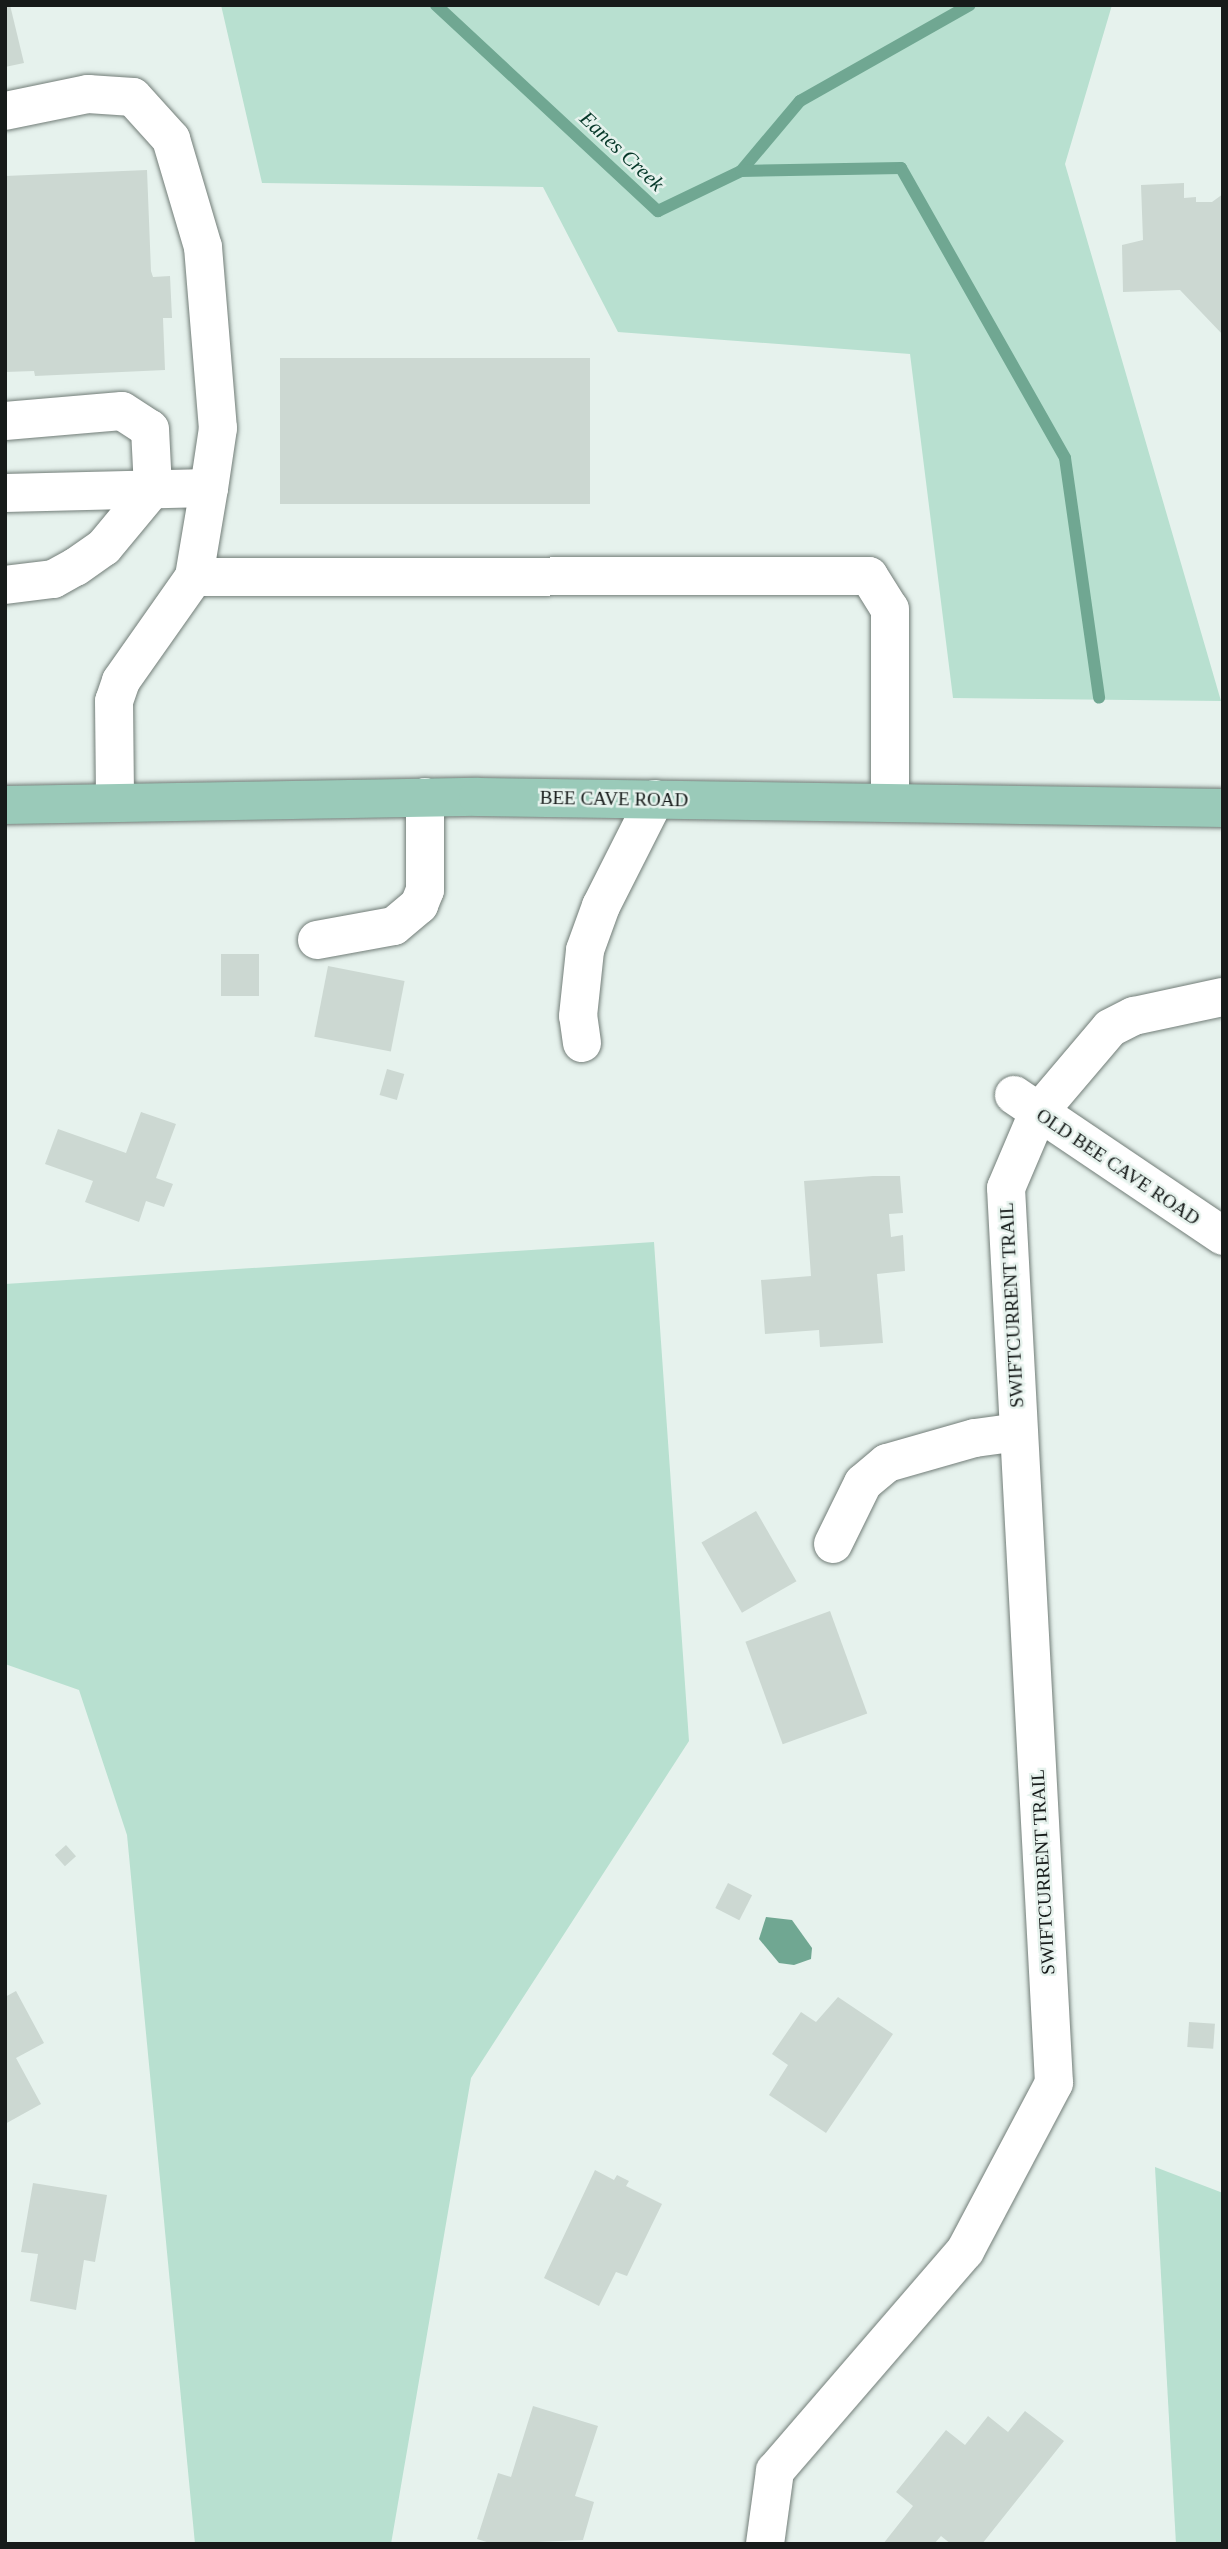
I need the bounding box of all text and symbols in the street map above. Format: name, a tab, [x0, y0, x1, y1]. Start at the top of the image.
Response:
water label: Eanes Creek	[575, 106, 669, 196]
street label: BEE CAVE ROAD	[540, 786, 688, 812]
street label: OLD BEE CAVE ROAD	[1032, 1104, 1204, 1230]
street label: SWIFTCURRENT TRAIL	[995, 1201, 1029, 1409]
street label: SWIFTCURRENT TRAIL	[1026, 1768, 1060, 1976]

